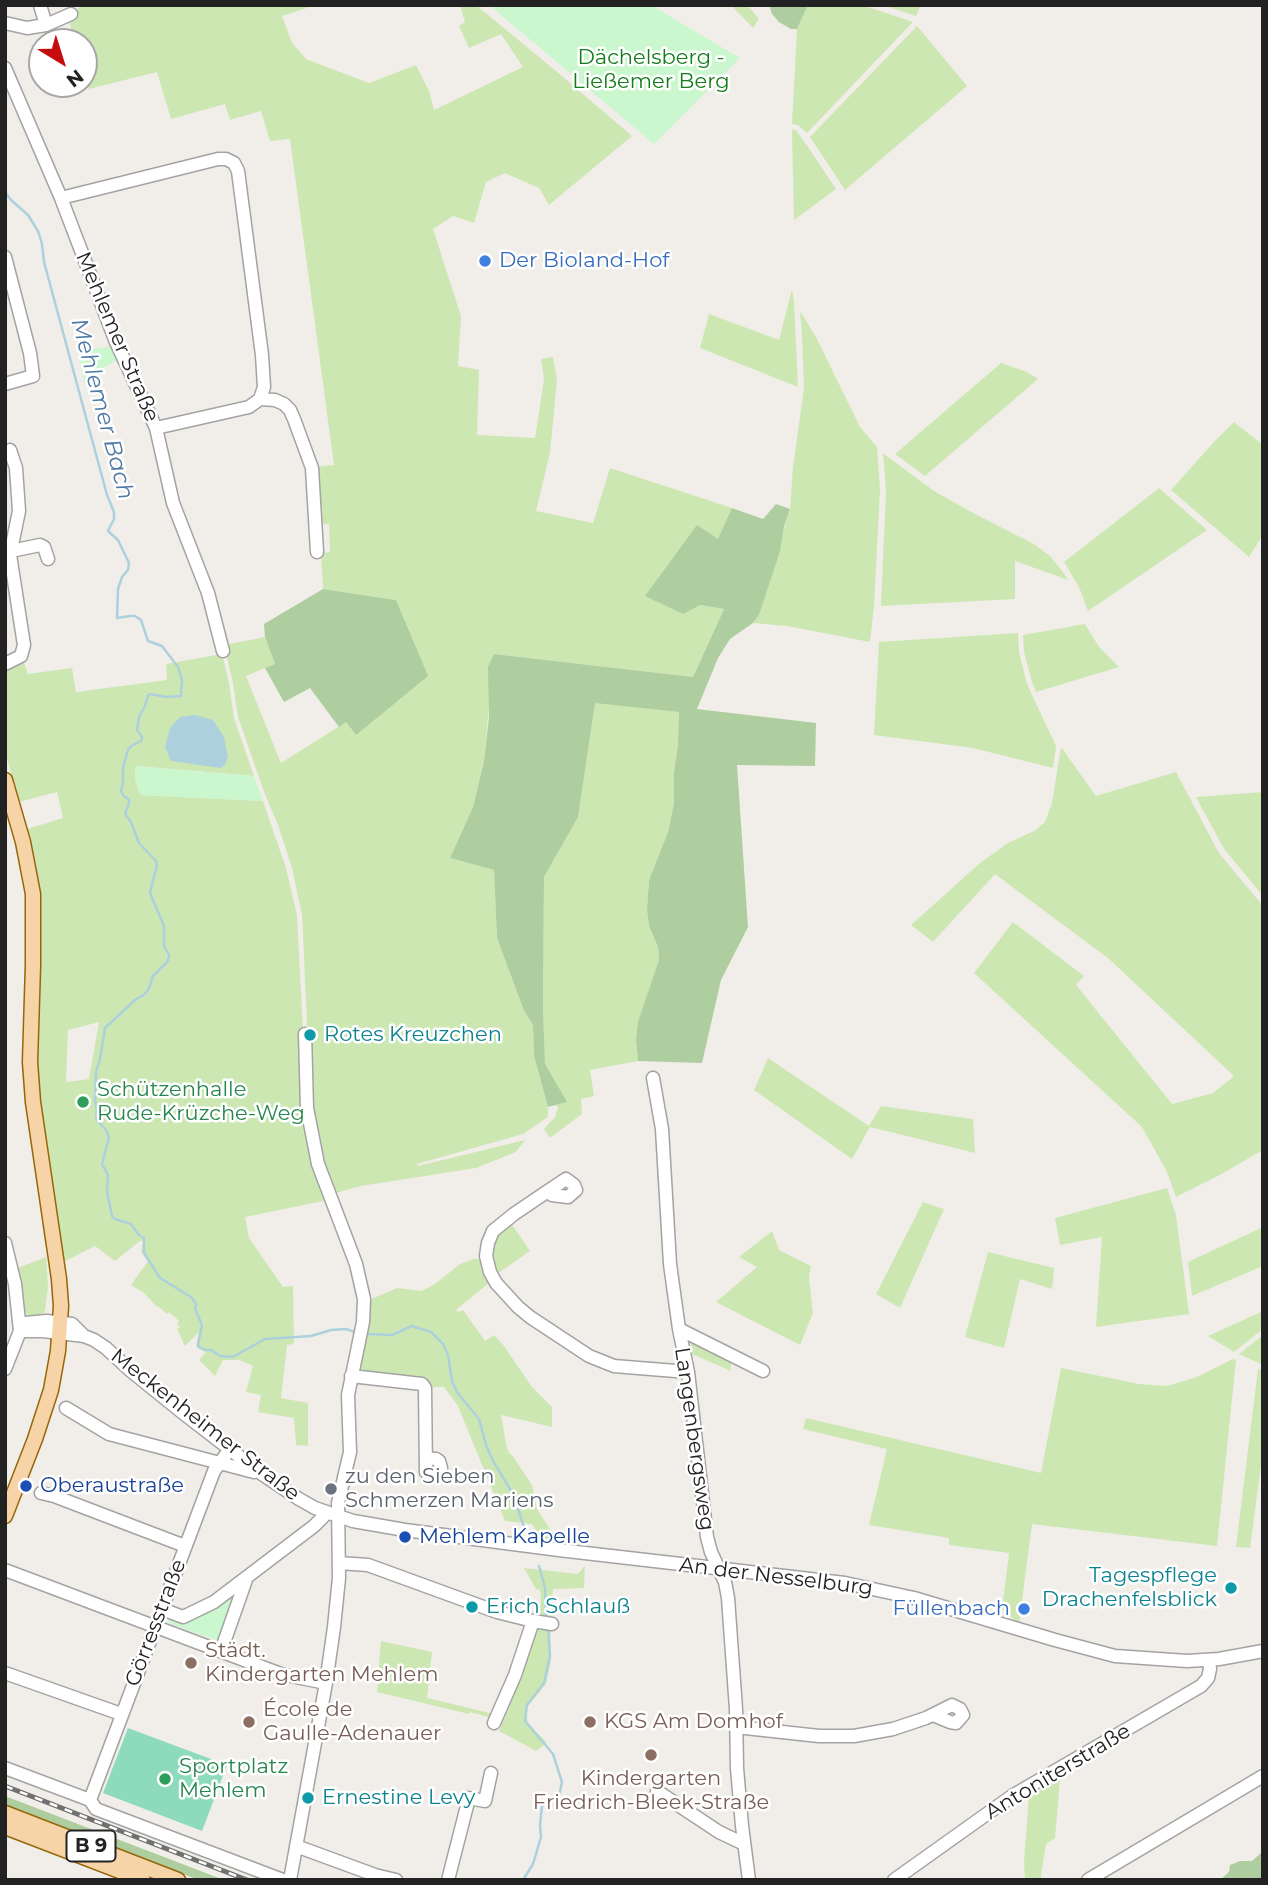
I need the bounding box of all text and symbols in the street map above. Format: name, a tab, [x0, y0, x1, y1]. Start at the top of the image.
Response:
north arrow	[28, 28, 98, 98]
park label: Dächelsberg - Ließemer Berg	[572, 45, 730, 95]
text: N	[62, 65, 88, 92]
street label: Mehlemer Straße	[70, 248, 164, 426]
place label: Der Bioland-Hof	[499, 248, 669, 274]
marker: Der Bioland-Hof	[477, 253, 493, 269]
water label: Mehlemer Bach	[65, 315, 139, 503]
place label: Rotes Kreuzchen	[324, 1022, 502, 1048]
marker: Rotes Kreuzchen	[302, 1027, 318, 1043]
place label: Schützenhalle Rude-Krüzche-Weg	[97, 1077, 305, 1127]
marker: Schützenhalle Rude-Krüzche-Weg	[75, 1094, 91, 1110]
street label: Meckenheimer Straße	[105, 1343, 305, 1507]
street label: Langenbergsweg	[669, 1346, 719, 1532]
place label: zu den Sieben Schmerzen Mariens	[345, 1464, 554, 1514]
place label: Oberaustraße	[40, 1473, 184, 1499]
marker: Oberaustraße	[18, 1478, 34, 1494]
marker: zu den Sieben Schmerzen Mariens	[323, 1481, 339, 1497]
place label: Mehlem Kapelle	[419, 1524, 590, 1550]
marker: Mehlem Kapelle	[397, 1529, 413, 1545]
street label: An der Nesselburg	[678, 1553, 874, 1601]
street label: Görresstraße	[120, 1556, 192, 1690]
place label: Tagespflege Drachenfelsblick	[1042, 1563, 1217, 1613]
marker: Tagespflege Drachenfelsblick	[1223, 1580, 1239, 1596]
place label: Erich Schlauß	[486, 1594, 630, 1620]
place label: Füllenbach	[892, 1596, 1010, 1622]
marker: Erich Schlauß	[464, 1599, 480, 1615]
marker: Füllenbach	[1016, 1601, 1032, 1617]
place label: Städt. Kindergarten Mehlem	[205, 1638, 438, 1688]
marker: Städt. Kindergarten Mehlem	[183, 1655, 199, 1671]
place label: École de Gaulle-Adenauer	[263, 1697, 441, 1747]
place label: KGS Am Domhof	[604, 1709, 783, 1735]
marker: École de Gaulle-Adenauer	[241, 1714, 257, 1730]
marker: KGS Am Domhof	[582, 1714, 598, 1730]
street label: Antoniterstraße	[981, 1719, 1135, 1825]
marker: Kindergarten Friedrich-Bleek-Straße	[643, 1747, 659, 1763]
place label: Sportplatz Mehlem	[179, 1754, 288, 1804]
place label: Kindergarten Friedrich-Bleek-Straße	[533, 1766, 769, 1816]
marker: Sportplatz Mehlem	[157, 1771, 173, 1787]
place label: Ernestine Levy	[322, 1785, 475, 1811]
marker: Ernestine Levy	[300, 1790, 316, 1806]
road number: B 9	[66, 1830, 116, 1862]

